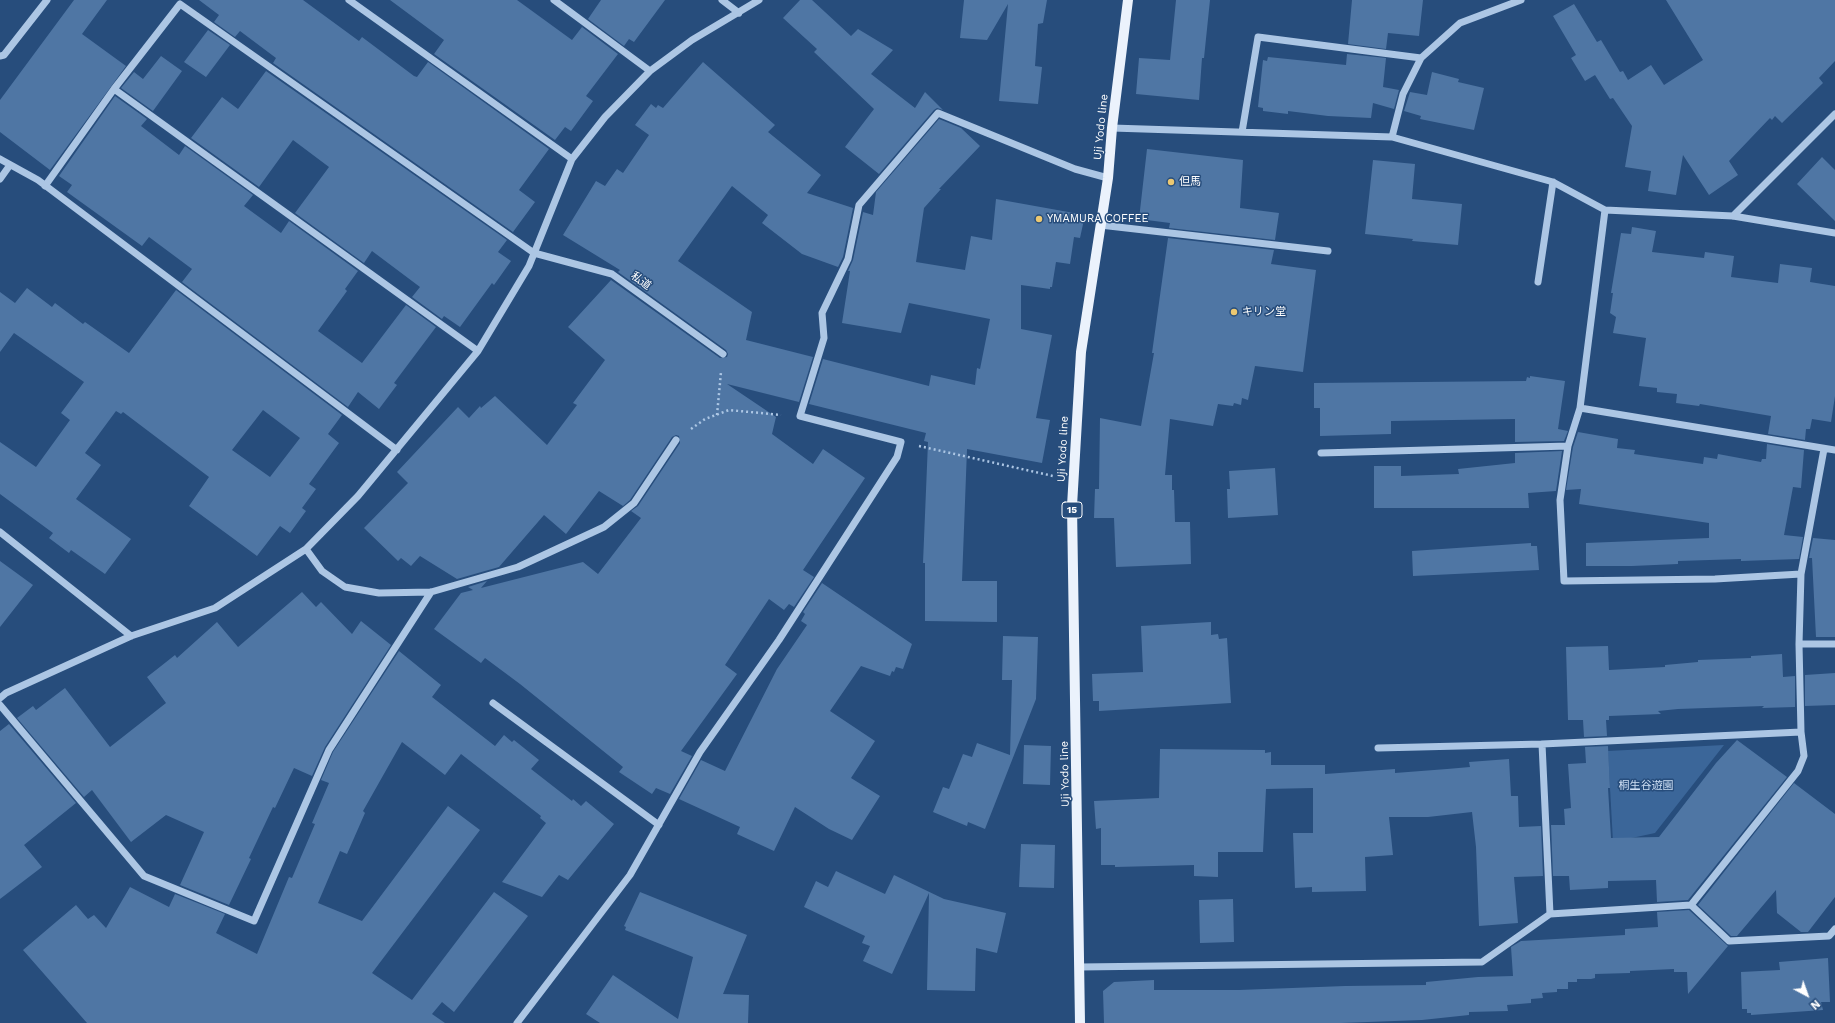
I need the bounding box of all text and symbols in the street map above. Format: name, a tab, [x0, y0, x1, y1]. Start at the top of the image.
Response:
street label: Uji Yodo line	[1091, 93, 1111, 161]
place label: 但馬	[1179, 175, 1201, 189]
marker: 但馬	[1166, 177, 1176, 187]
place label: YMAMURA COFFEE	[1047, 212, 1148, 226]
marker: YMAMURA COFFEE	[1034, 214, 1044, 224]
street label: 私道	[628, 269, 654, 293]
place label: キリン堂	[1242, 305, 1286, 319]
marker: キリン堂	[1229, 307, 1239, 317]
street label: Uji Yodo line	[1055, 416, 1071, 482]
road number: 15	[1062, 502, 1082, 518]
street label: Uji Yodo line	[1058, 741, 1072, 807]
park label: 桐生谷遊園	[1619, 779, 1673, 793]
north arrow	[1787, 975, 1827, 1015]
text: N	[1808, 997, 1823, 1012]

